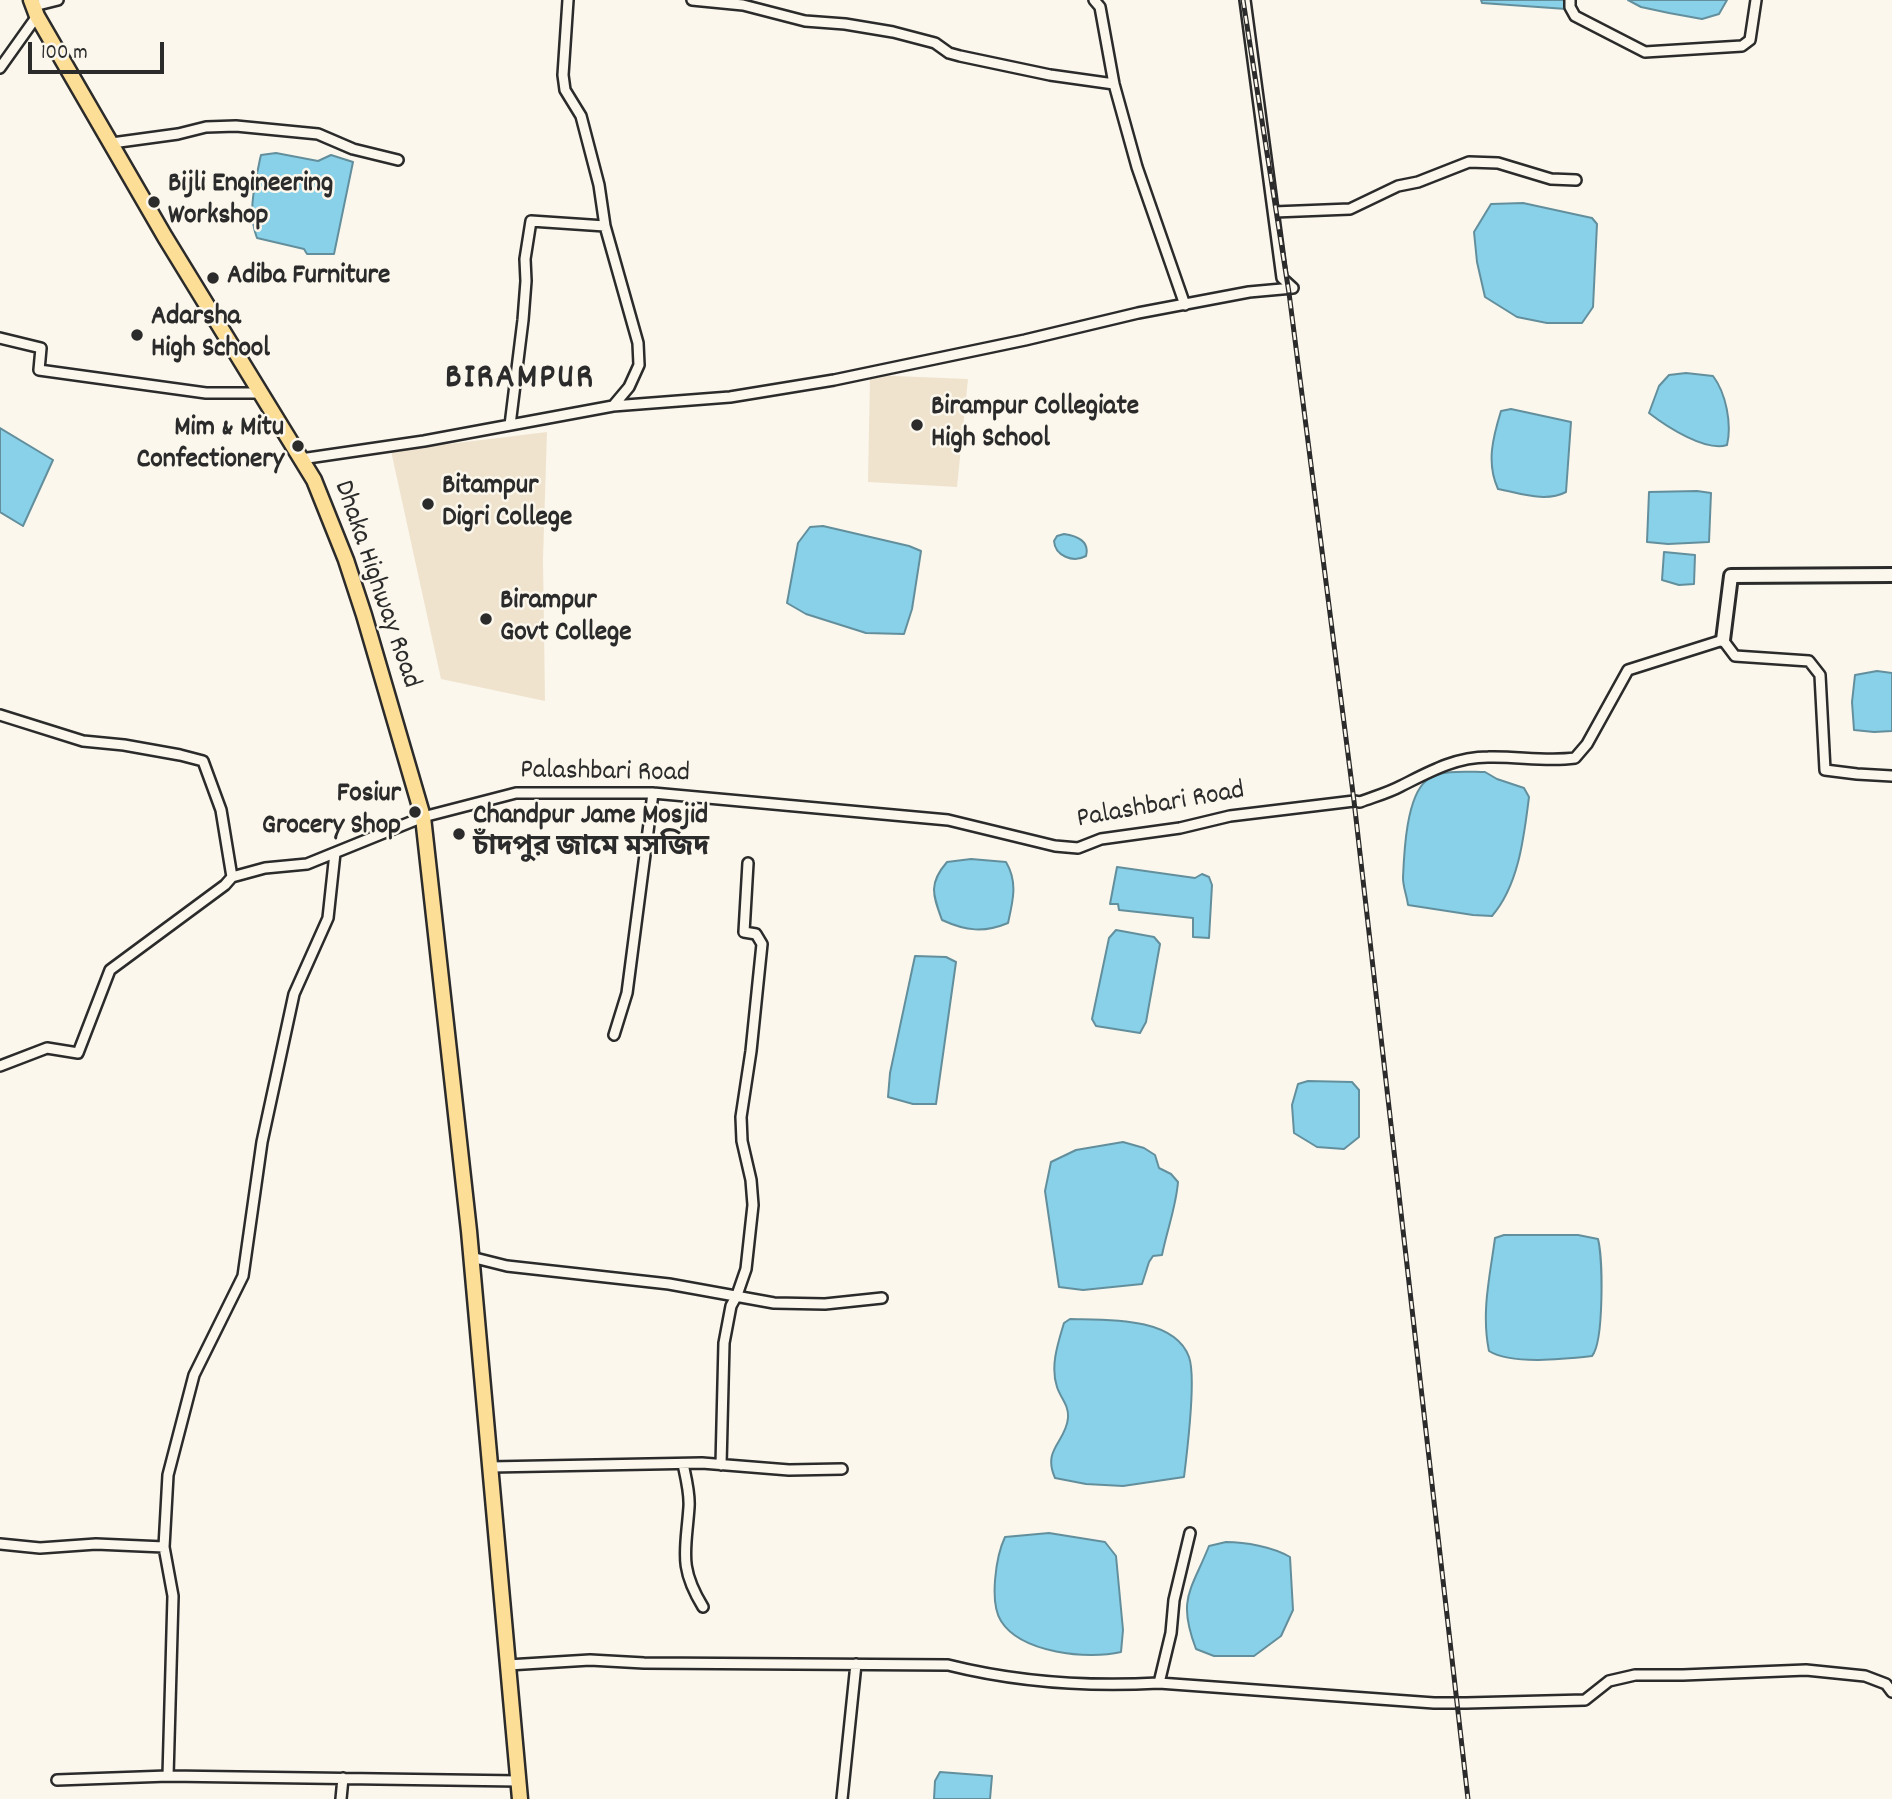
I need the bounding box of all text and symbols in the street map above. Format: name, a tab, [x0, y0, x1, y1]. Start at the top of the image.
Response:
scale bar	[32, 28, 168, 72]
text: 100 m	[41, 39, 88, 69]
place label: Bijli Engineering Workshop	[168, 169, 333, 235]
marker: Bijli Engineering Workshop	[146, 194, 162, 210]
place label: Adiba Furniture	[227, 261, 390, 295]
marker: Adiba Furniture	[205, 270, 221, 286]
place label: Adarsha High School	[151, 302, 270, 368]
marker: Adarsha High School	[129, 327, 145, 343]
district label: BIRAMPUR	[446, 360, 594, 402]
place label: Birampur Collegiate High School	[931, 392, 1139, 458]
place label: Mim & Mitu Confectionery	[136, 413, 284, 479]
marker: Birampur Collegiate High School	[909, 417, 925, 433]
marker: Mim & Mitu Confectionery	[290, 438, 306, 454]
place label: Bitampur Digri College	[442, 471, 572, 537]
street label: Dhaka Highway Road	[324, 477, 426, 693]
marker: Bitampur Digri College	[420, 496, 436, 512]
place label: Birampur Govt College	[500, 586, 632, 652]
marker: Birampur Govt College	[478, 611, 494, 627]
street label: Palashbari Road	[520, 756, 690, 792]
street label: Palashbari Road	[1074, 776, 1248, 838]
place label: Fosiur Grocery Shop	[262, 779, 401, 845]
place label: Chandpur Jame Mosjid চাঁদপুর জামে মসজিদ	[473, 801, 709, 867]
marker: Fosiur Grocery Shop	[407, 804, 423, 820]
marker: Chandpur Jame Mosjid চাঁদপুর জামে মসজিদ	[451, 826, 467, 842]

